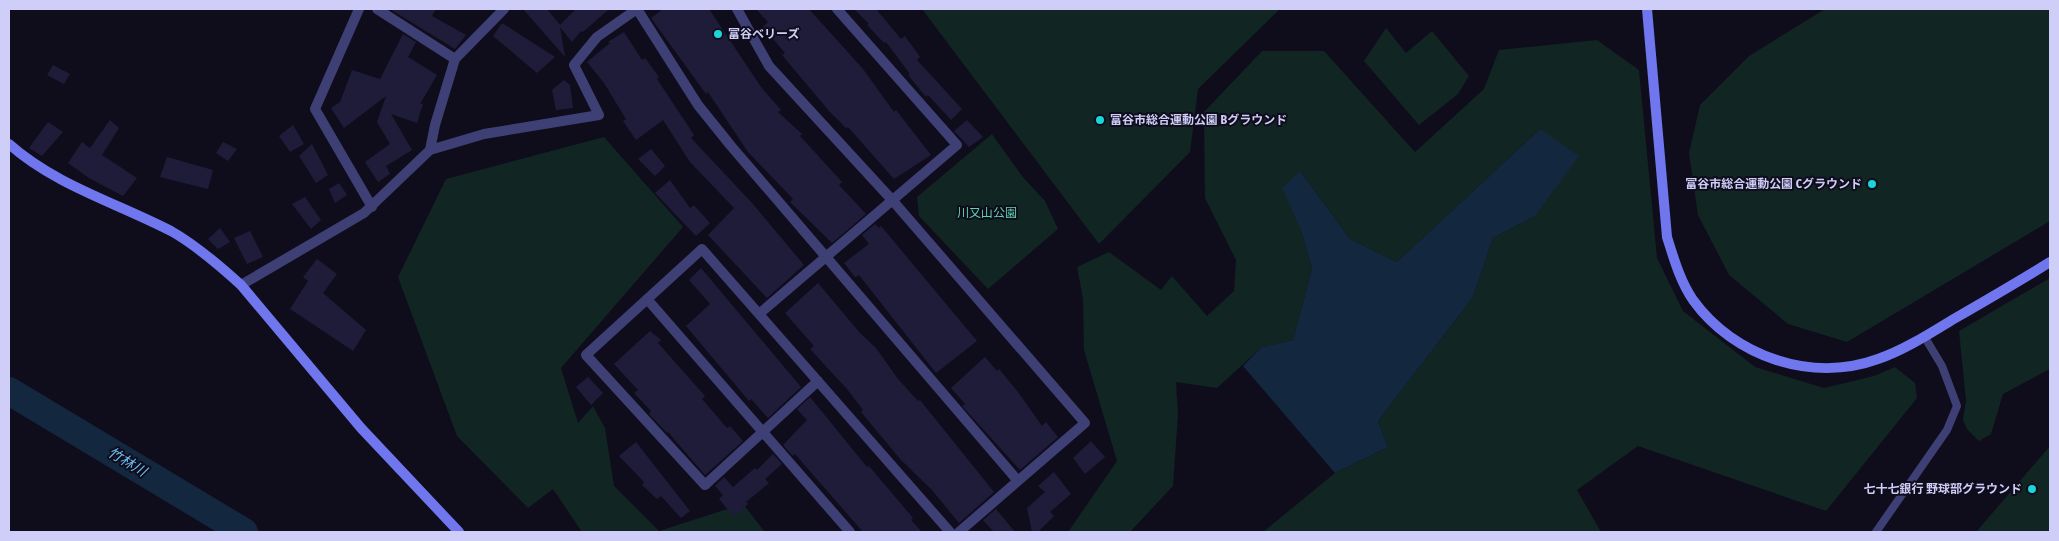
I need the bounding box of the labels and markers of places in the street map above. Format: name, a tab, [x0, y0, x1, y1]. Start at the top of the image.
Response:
place label: 富谷ベリーズ	[728, 27, 799, 41]
marker: 富谷ベリーズ	[712, 28, 724, 40]
place label: 富谷市総合運動公園 Bグラウンド	[1110, 113, 1287, 127]
marker: 富谷市総合運動公園 Bグラウンド	[1094, 114, 1106, 126]
place label: 富谷市総合運動公園 Cグラウンド	[1685, 177, 1862, 191]
marker: 富谷市総合運動公園 Cグラウンド	[1866, 178, 1878, 190]
place label: 七十七銀行 野球部グラウンド	[1864, 482, 2022, 496]
marker: 七十七銀行 野球部グラウンド	[2026, 483, 2038, 495]

